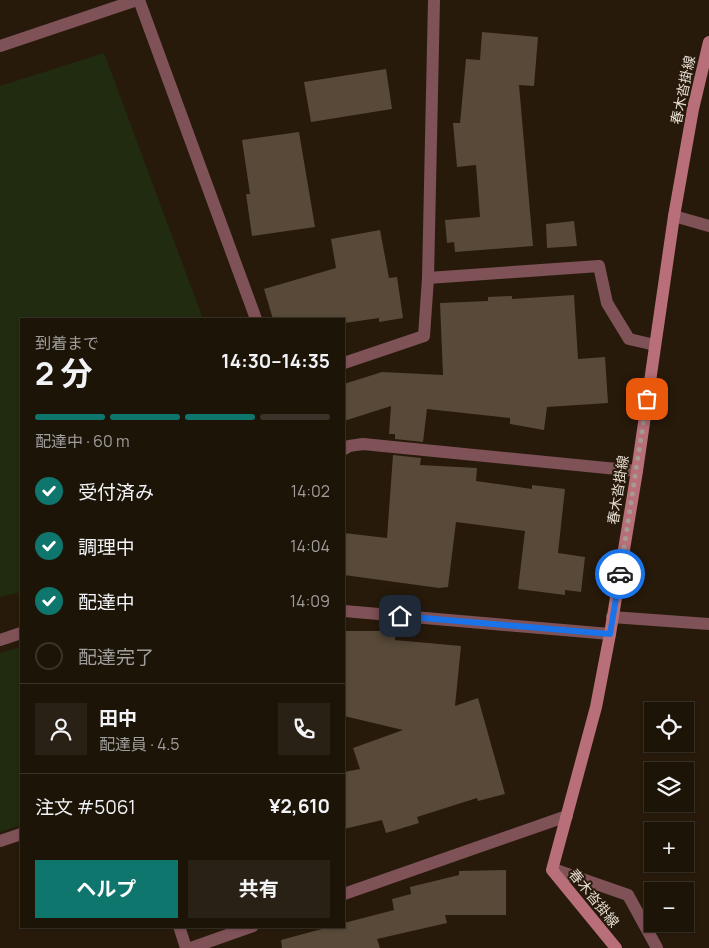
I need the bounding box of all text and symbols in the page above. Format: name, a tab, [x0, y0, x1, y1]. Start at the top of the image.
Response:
street label: 春木沓掛線	[666, 54, 699, 126]
text: 到着まで	[35, 332, 99, 354]
text: 14:30–14:35	[221, 348, 330, 374]
text: 2 分	[35, 351, 92, 395]
pin	[626, 378, 668, 420]
icon: bag	[633, 385, 661, 413]
text: 配達中 · 60 m	[35, 430, 129, 452]
street label: 春木沓掛線	[603, 454, 632, 526]
icon: check	[35, 477, 63, 505]
text: 受付済み	[78, 479, 154, 505]
text: 14:02	[291, 480, 330, 502]
icon: check	[35, 532, 63, 560]
text: 調理中	[78, 534, 135, 560]
text: 14:04	[290, 535, 330, 557]
courier	[595, 549, 645, 599]
icon: car	[606, 560, 634, 588]
icon: check	[35, 587, 63, 615]
text: 配達中	[78, 589, 135, 615]
text: 14:09	[290, 590, 330, 612]
pin	[379, 595, 421, 637]
icon: home	[386, 602, 414, 630]
text: 配達完了	[78, 644, 154, 670]
map controls	[644, 702, 694, 932]
button: locate	[644, 702, 694, 752]
button: person	[35, 703, 87, 755]
button: phone	[278, 703, 330, 755]
text: 田中	[99, 705, 137, 731]
text: 配達員 · 4.5	[99, 733, 179, 755]
button: layers	[644, 762, 694, 812]
text: ¥2,610	[269, 793, 330, 819]
text: 注文 #5061	[35, 794, 136, 820]
button: +	[644, 822, 694, 872]
button: ヘルプ	[35, 860, 178, 918]
button: 共有	[188, 860, 330, 918]
street label: 春木沓掛線	[565, 865, 624, 931]
button: −	[644, 882, 694, 932]

